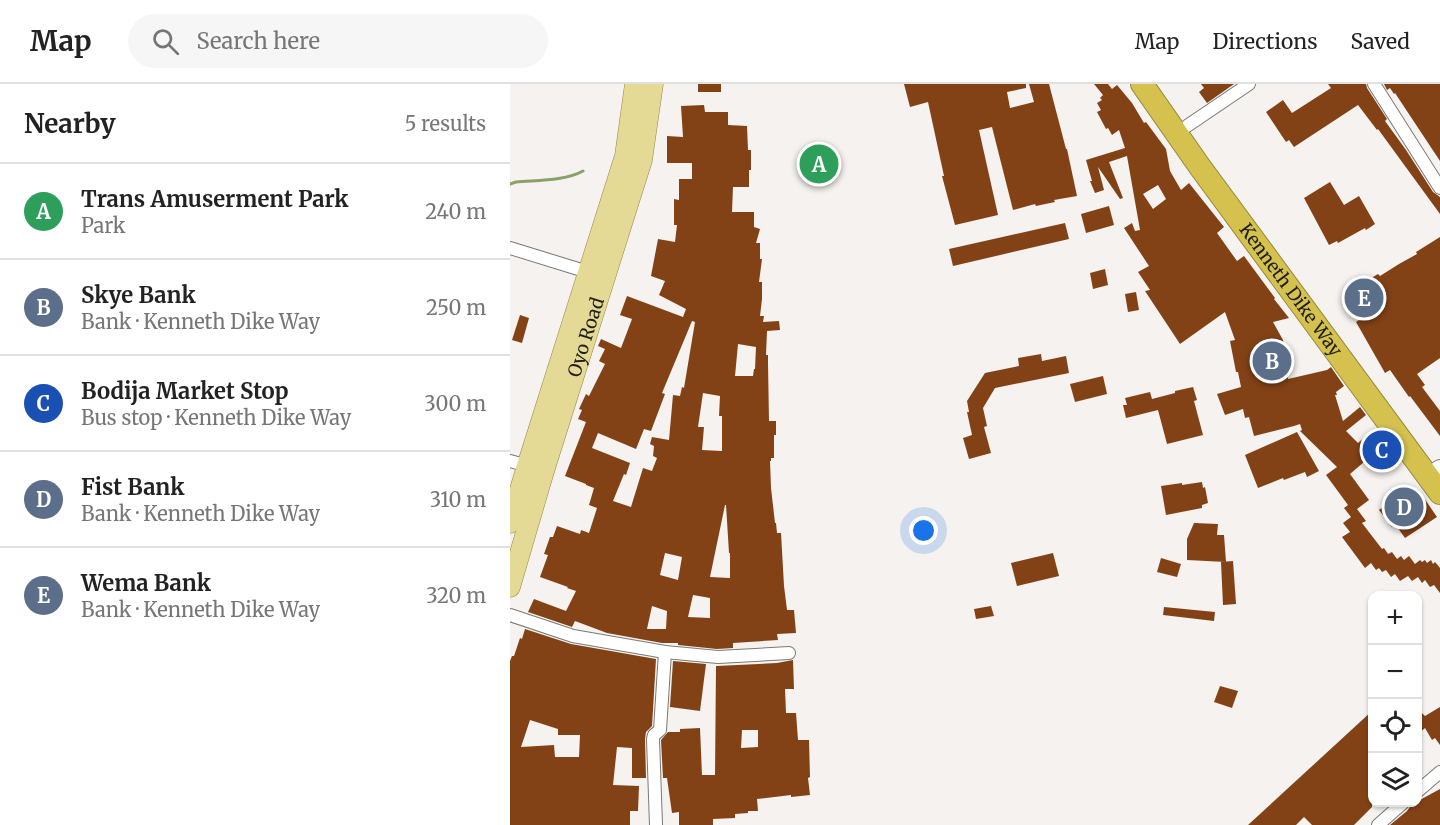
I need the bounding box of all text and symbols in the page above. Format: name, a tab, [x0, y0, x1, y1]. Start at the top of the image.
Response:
search box	[128, 14, 548, 68]
text: Map	[30, 23, 92, 59]
icon: search	[149, 25, 182, 58]
text: Search here	[197, 27, 320, 55]
text: Map	[1135, 28, 1179, 55]
text: Directions	[1212, 28, 1317, 55]
text: Saved	[1350, 28, 1410, 55]
text: Nearby	[24, 107, 116, 140]
text: 5 results	[405, 111, 486, 136]
pin: A	[800, 142, 838, 187]
text: Trans Amuserment Park	[81, 185, 349, 213]
text: A	[36, 199, 51, 224]
text: 240 m	[425, 199, 486, 224]
text: Park	[81, 213, 125, 238]
street label: Kenneth Dike Way	[1234, 219, 1348, 361]
pin: E	[1344, 276, 1384, 320]
text: Skye Bank	[81, 281, 196, 309]
street label: Oyo Road	[562, 294, 609, 380]
text: B	[37, 295, 50, 320]
text: 250 m	[426, 295, 486, 320]
text: Bank · Kenneth Dike Way	[81, 309, 320, 334]
pin: B	[1252, 338, 1292, 384]
text: Bodija Market Stop	[81, 377, 289, 405]
text: C	[37, 391, 50, 416]
text: 300 m	[424, 391, 486, 416]
text: Bus stop · Kenneth Dike Way	[81, 405, 351, 430]
pin: C	[1362, 428, 1402, 472]
text: Fist Bank	[81, 473, 185, 501]
pin: D	[1384, 484, 1424, 530]
text: D	[36, 487, 51, 512]
text: 310 m	[430, 487, 486, 512]
text: Bank · Kenneth Dike Way	[81, 501, 320, 526]
your location	[909, 516, 938, 545]
text: Wema Bank	[81, 569, 211, 597]
text: E	[37, 583, 50, 608]
text: 320 m	[426, 583, 486, 608]
map controls	[1368, 591, 1422, 807]
button: +	[1368, 591, 1422, 645]
text: Bank · Kenneth Dike Way	[81, 597, 320, 622]
button: −	[1368, 645, 1422, 699]
button: locate	[1368, 699, 1422, 753]
button: layers	[1368, 753, 1422, 807]

